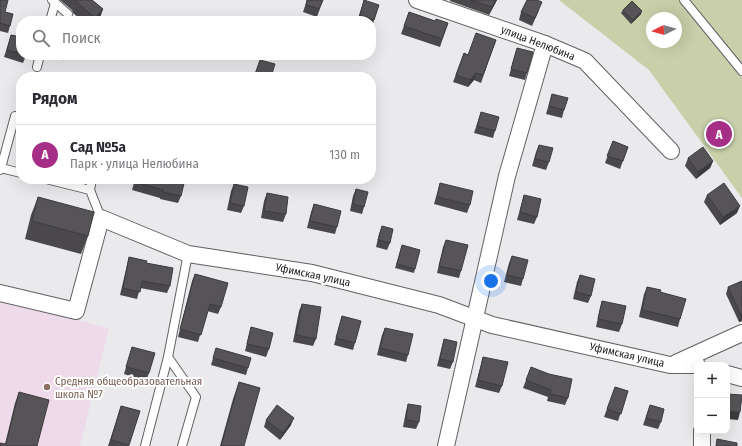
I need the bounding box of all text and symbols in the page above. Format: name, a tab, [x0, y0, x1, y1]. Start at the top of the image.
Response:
north arrow	[646, 12, 682, 48]
search box	[16, 16, 376, 60]
street label: улица Нелюбина	[499, 23, 577, 63]
icon: search	[30, 27, 52, 49]
text: Поиск	[62, 29, 100, 47]
text: Рядом	[32, 88, 77, 109]
pin: A	[706, 119, 732, 149]
text: Сад №5а	[70, 138, 126, 156]
text: A	[41, 147, 49, 162]
text: 130 m	[329, 147, 360, 162]
text: Парк · улица Нелюбина	[70, 156, 199, 171]
street label: Уфимская улица	[273, 261, 352, 289]
your location	[481, 271, 501, 291]
street label: Уфимская улица	[587, 340, 666, 370]
map controls	[694, 362, 730, 434]
button: +	[694, 362, 730, 398]
place label: Средняя общеобразовательная школа №7	[55, 375, 202, 401]
marker: Средняя общеобразовательная школа №7	[42, 382, 52, 392]
button: −	[694, 398, 730, 434]

